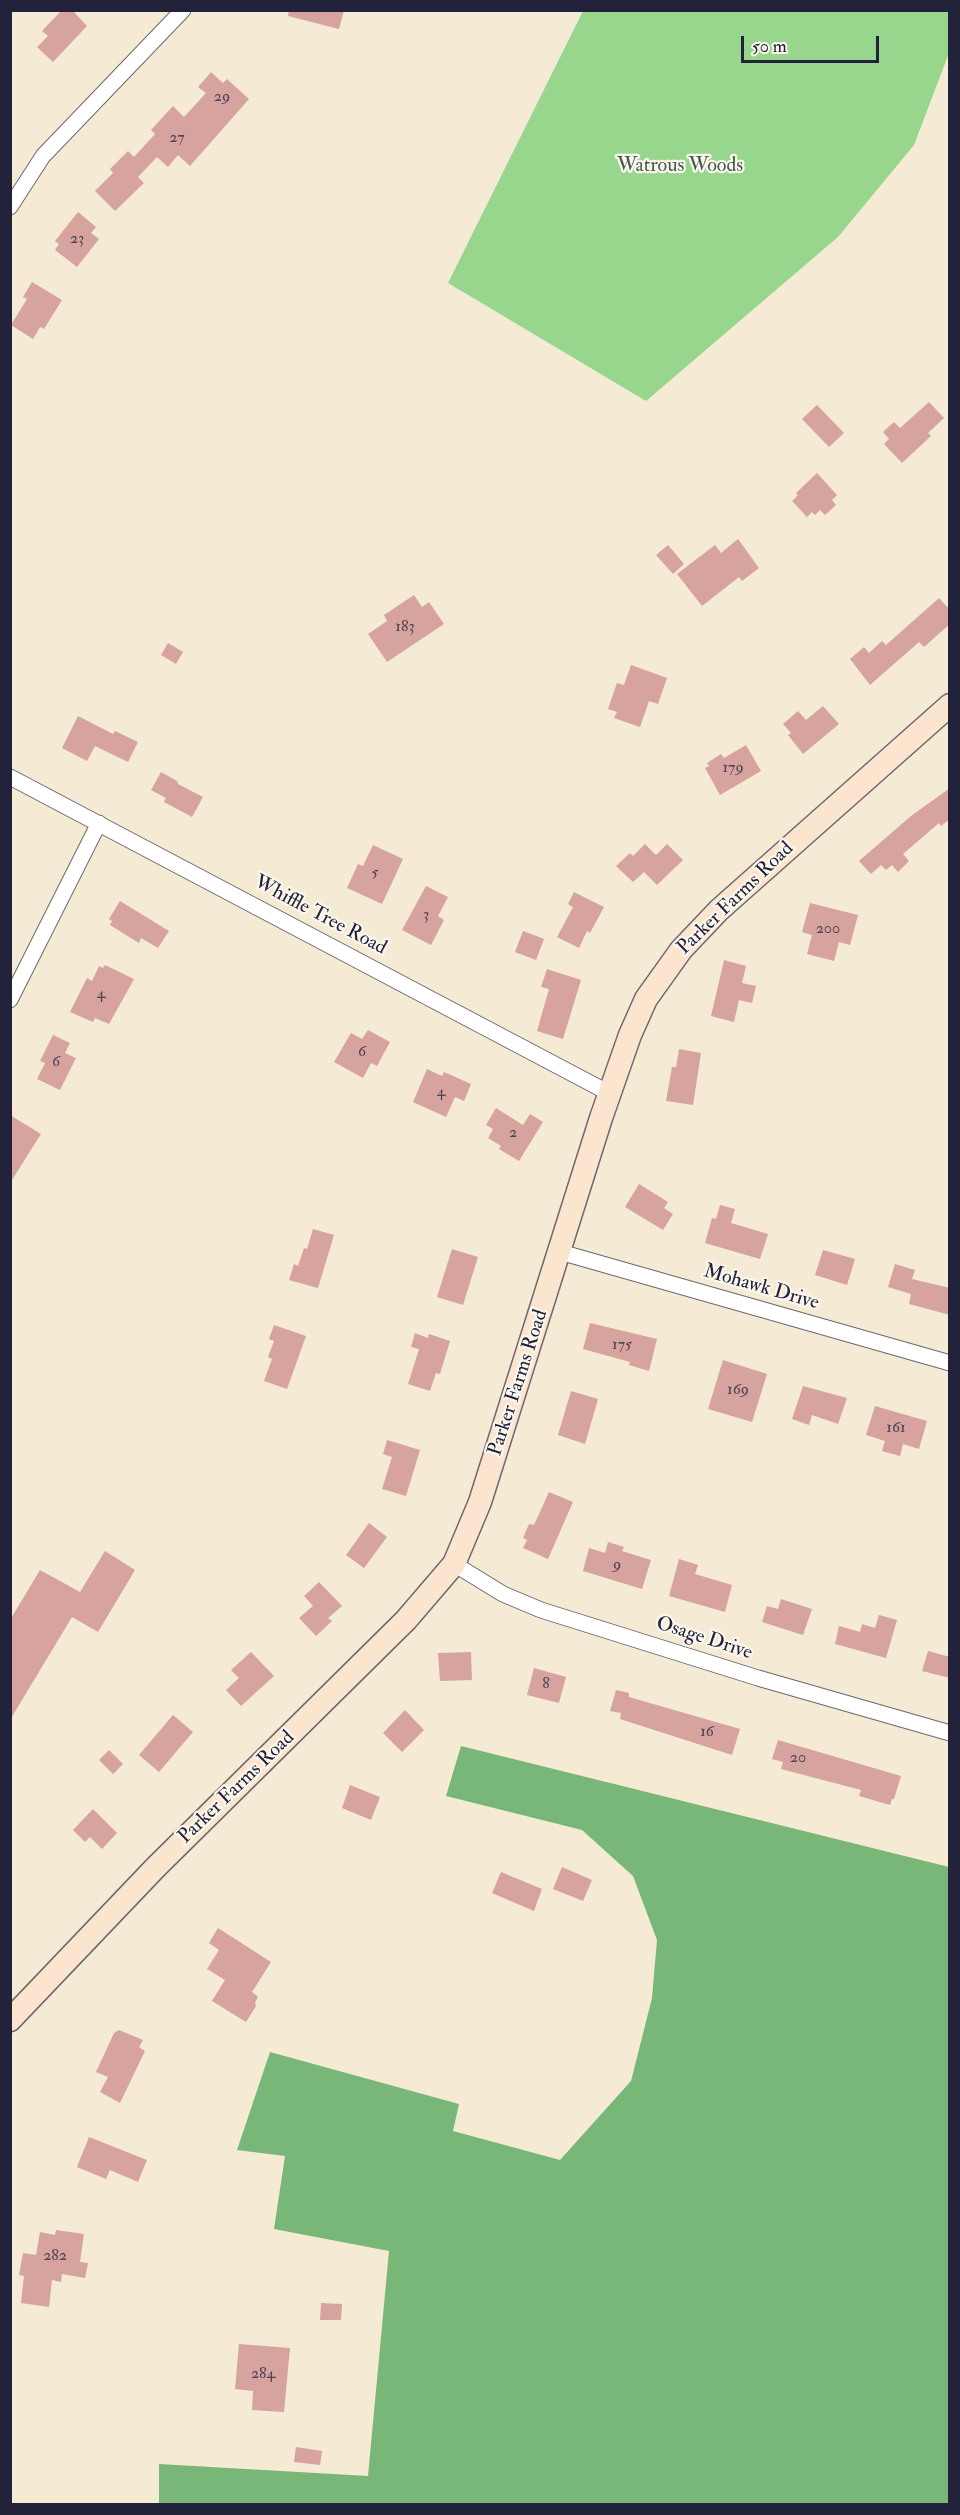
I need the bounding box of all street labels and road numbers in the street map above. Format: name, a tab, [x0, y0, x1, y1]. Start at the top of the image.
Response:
street label: Parker Farms Road	[673, 838, 799, 960]
street label: Whiffle Tree Road	[250, 871, 390, 961]
street label: Mohawk Drive	[701, 1260, 821, 1316]
street label: Parker Farms Road	[484, 1307, 554, 1459]
street label: Osage Drive	[653, 1612, 755, 1666]
street label: Parker Farms Road	[174, 1727, 300, 1849]

